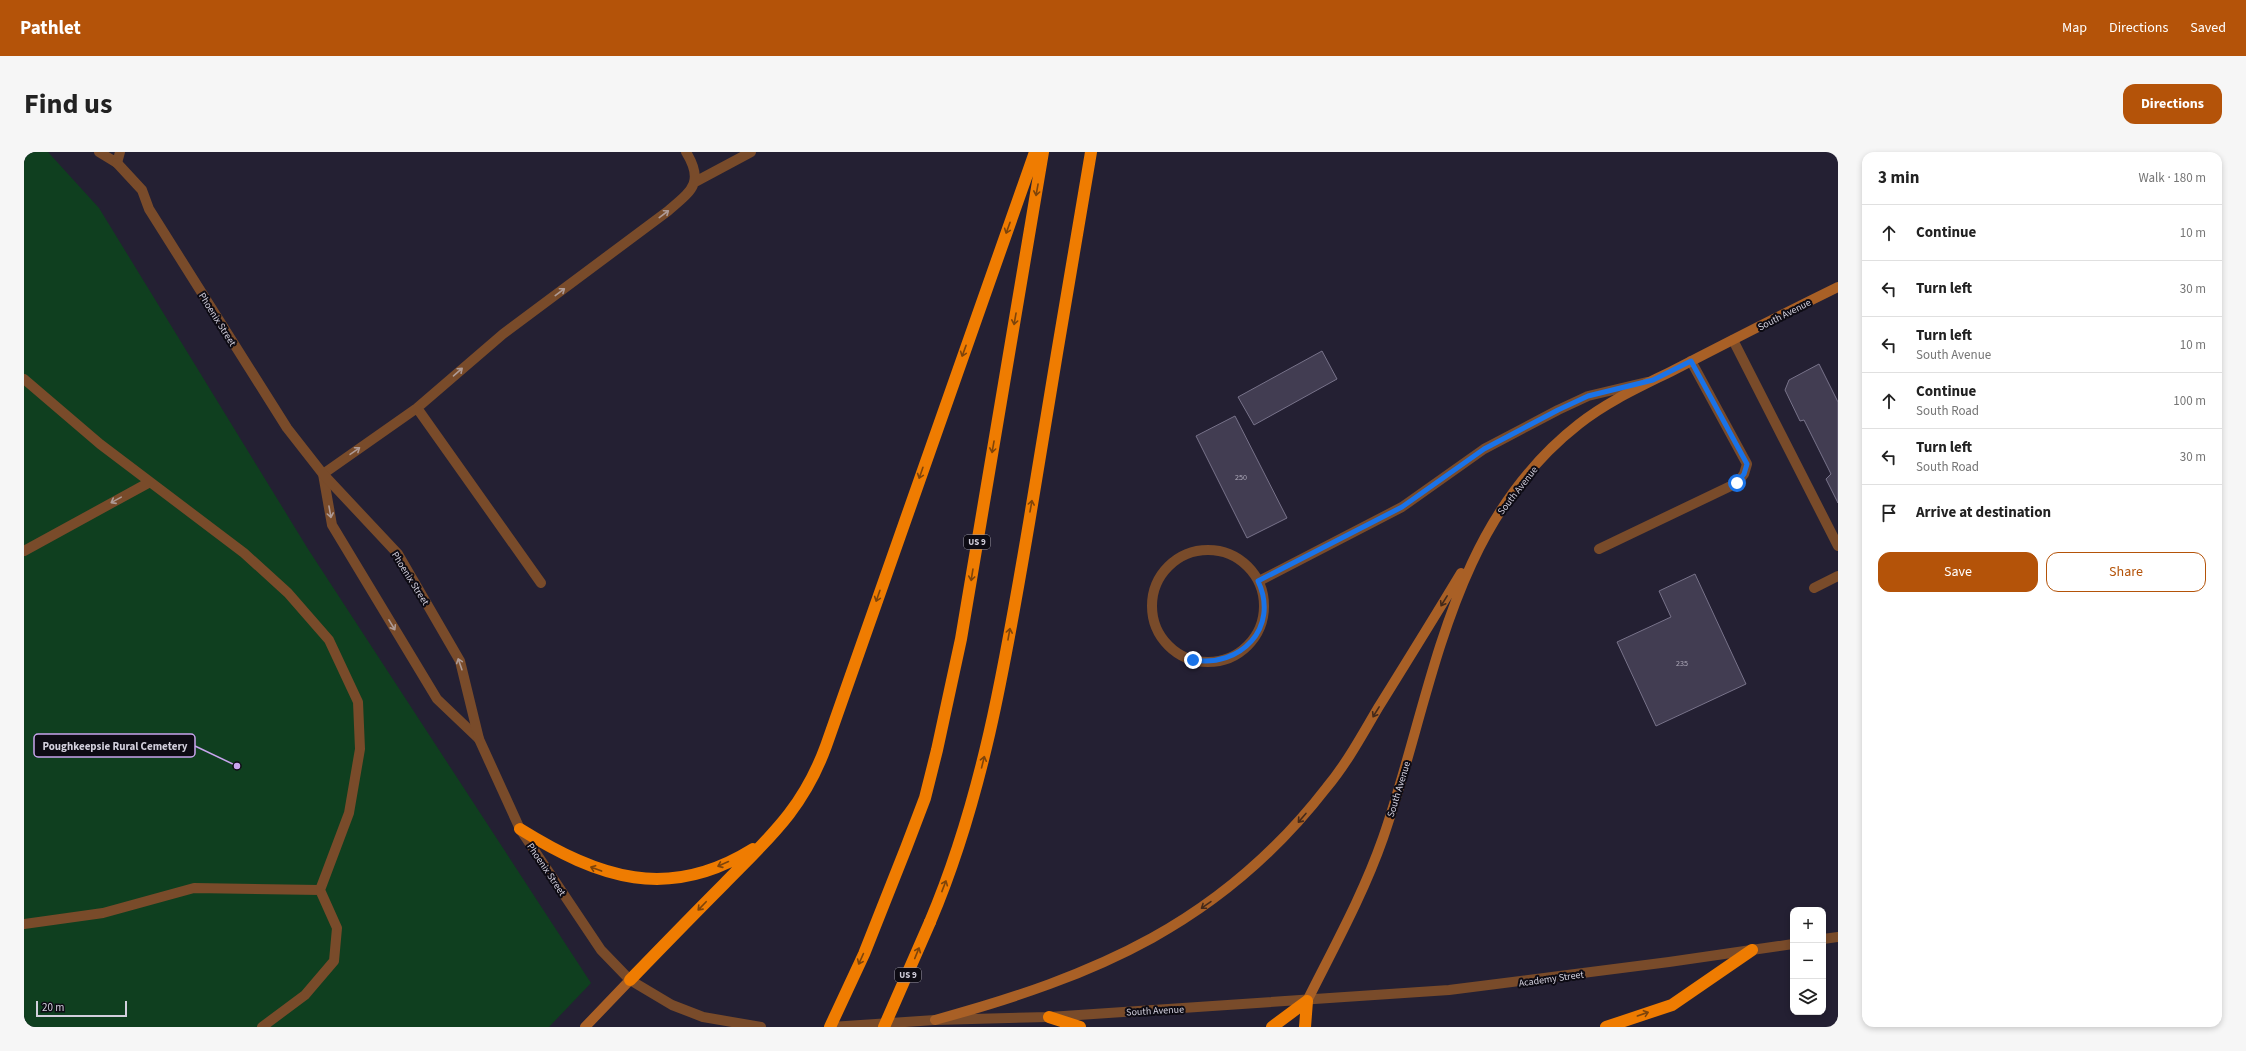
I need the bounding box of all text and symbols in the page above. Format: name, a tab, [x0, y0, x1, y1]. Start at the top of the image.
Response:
text: Pathlet	[20, 15, 81, 42]
text: Map	[2062, 18, 2087, 38]
text: Directions	[2109, 18, 2168, 38]
text: Saved	[2190, 18, 2226, 38]
text: Find us	[24, 84, 112, 124]
button: Directions	[2123, 84, 2222, 124]
text: 3 min	[1878, 166, 1919, 190]
text: Walk · 180 m	[2138, 169, 2206, 187]
one-way arrow	[1032, 184, 1040, 197]
one-way arrow	[659, 210, 670, 218]
one-way arrow	[1004, 222, 1011, 235]
icon: ahead	[1878, 222, 1900, 244]
text: Continue	[1916, 222, 1976, 243]
text: 10 m	[2180, 224, 2206, 242]
icon: left	[1878, 278, 1900, 300]
text: Turn left	[1916, 278, 1972, 299]
text: 30 m	[2180, 280, 2206, 298]
one-way arrow	[554, 287, 565, 296]
street label: Phoenix Street	[195, 290, 240, 350]
street label: South Avenue	[1756, 296, 1813, 334]
one-way arrow	[1011, 312, 1019, 325]
text: Turn left	[1916, 325, 1972, 346]
icon: left	[1878, 334, 1900, 356]
text: 10 m	[2180, 336, 2206, 354]
one-way arrow	[960, 344, 968, 356]
text: South Avenue	[1916, 346, 1991, 364]
one-way arrow	[453, 368, 464, 377]
text: Continue	[1916, 381, 1976, 402]
icon: ahead	[1878, 390, 1900, 412]
text: 100 m	[2173, 392, 2206, 410]
text: South Road	[1916, 402, 1979, 420]
text: Turn left	[1916, 437, 1972, 458]
one-way arrow	[989, 440, 997, 453]
icon: left	[1878, 446, 1900, 468]
one-way arrow	[349, 447, 360, 455]
text: 30 m	[2180, 448, 2206, 466]
text: South Road	[1916, 458, 1979, 476]
street label: South Avenue	[1494, 463, 1541, 518]
one-way arrow	[917, 467, 925, 479]
house number: 250	[1235, 472, 1247, 483]
route start	[1728, 474, 1746, 492]
one-way arrow	[110, 497, 122, 505]
one-way arrow	[1027, 500, 1035, 513]
icon: arrive	[1878, 502, 1900, 524]
text: Arrive at destination	[1916, 502, 2051, 523]
one-way arrow	[326, 505, 334, 518]
road number: US 9	[964, 535, 990, 549]
street label: Phoenix Street	[388, 549, 433, 609]
button: Save	[1878, 552, 2038, 592]
button: Share	[2046, 552, 2206, 592]
one-way arrow	[968, 568, 976, 581]
one-way arrow	[874, 590, 882, 602]
one-way arrow	[1440, 595, 1448, 606]
one-way arrow	[389, 619, 397, 631]
one-way arrow	[1006, 628, 1014, 641]
route end	[1184, 651, 1202, 669]
one-way arrow	[456, 658, 463, 671]
house number: 235	[1676, 658, 1688, 669]
one-way arrow	[1372, 706, 1380, 717]
callout: Poughkeepsie Rural Cemetery	[34, 734, 195, 757]
text: Poughkeepsie Rural Cemetery	[42, 739, 188, 754]
one-way arrow	[979, 755, 987, 768]
street label: South Avenue	[1384, 760, 1414, 819]
one-way arrow	[1298, 813, 1307, 823]
street label: Phoenix Street	[523, 840, 569, 899]
one-way arrow	[717, 861, 729, 868]
one-way arrow	[590, 865, 603, 872]
one-way arrow	[941, 879, 948, 892]
one-way arrow	[697, 901, 707, 911]
one-way arrow	[1201, 901, 1212, 909]
map controls	[1790, 907, 1826, 1015]
button: +	[1790, 907, 1826, 943]
button: −	[1790, 943, 1826, 979]
one-way arrow	[914, 948, 921, 960]
one-way arrow	[857, 953, 865, 965]
street label: Academy Street	[1518, 967, 1585, 990]
road number: US 9	[895, 968, 921, 982]
button: layers	[1790, 979, 1826, 1015]
scale bar	[36, 999, 127, 1018]
text: 20 m	[42, 1000, 64, 1015]
street label: South Avenue	[1126, 1002, 1184, 1020]
one-way arrow	[1637, 1010, 1649, 1018]

